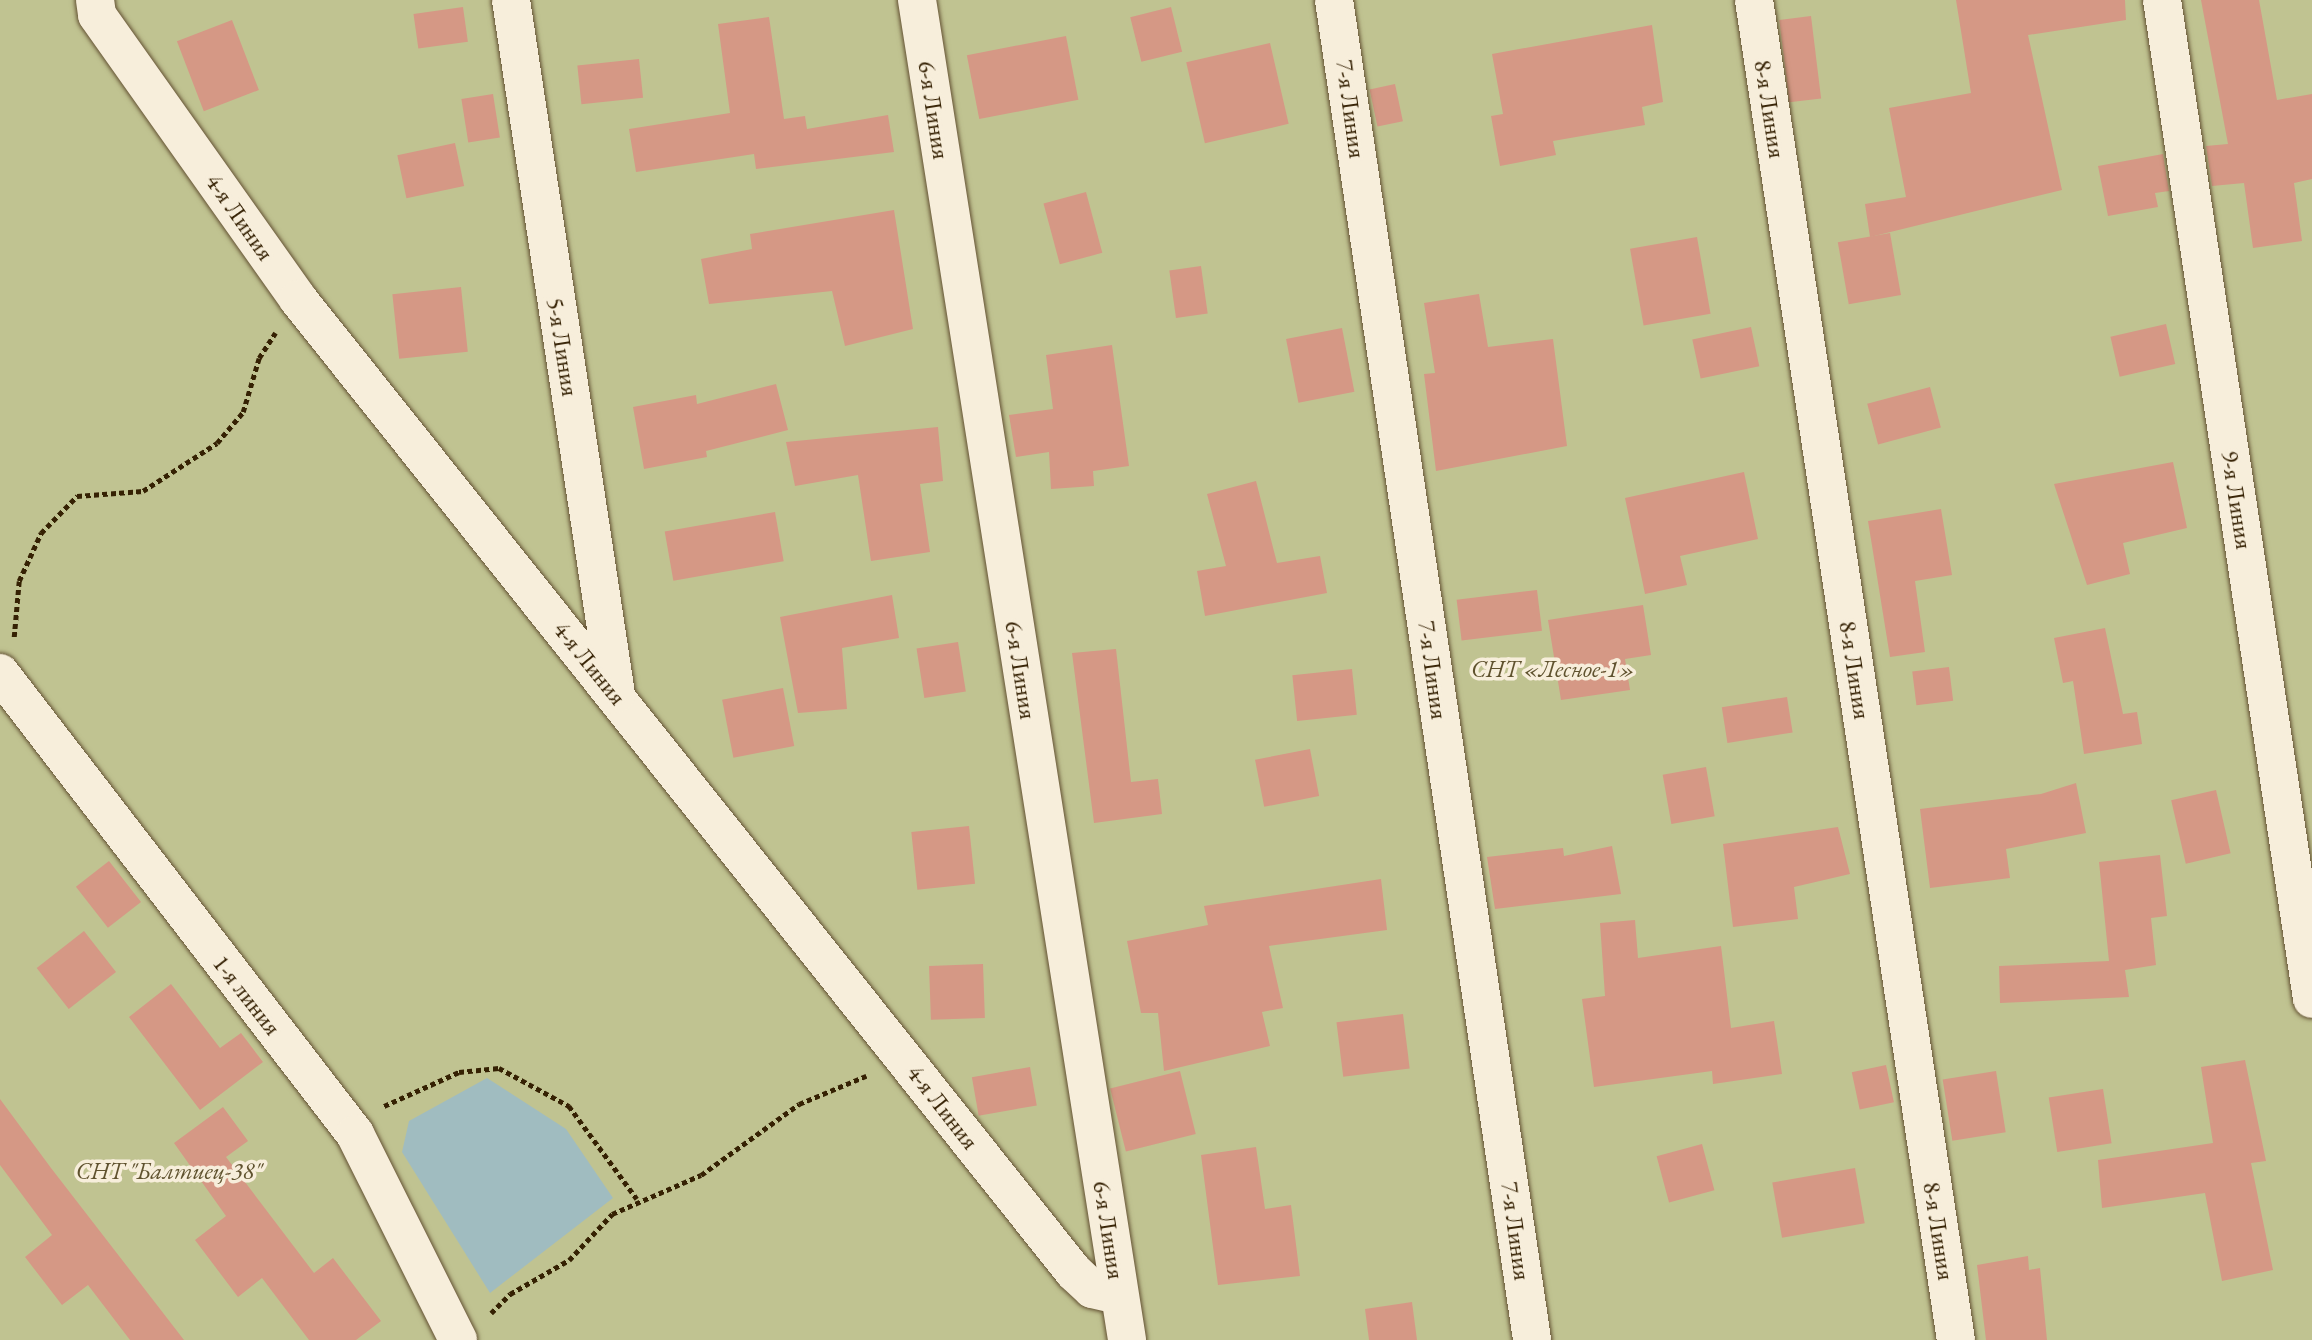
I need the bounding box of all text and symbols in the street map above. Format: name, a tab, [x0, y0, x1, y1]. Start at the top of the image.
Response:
street label: 7-я Линия	[1330, 58, 1372, 160]
street label: 8-я Линия	[1748, 58, 1792, 160]
street label: 6-я Линия	[912, 59, 956, 161]
street label: 4-я Линия	[200, 168, 280, 266]
street label: 5-я Линия	[541, 296, 585, 398]
street label: 9-я Линия	[2215, 449, 2259, 551]
street label: 4-я Линия	[548, 615, 632, 711]
street label: 6-я Линия	[999, 619, 1043, 721]
street label: 7-я Линия	[1412, 619, 1454, 721]
street label: 8-я Линия	[1833, 619, 1877, 721]
park label: СНТ «Лесное-1»	[1471, 655, 1635, 683]
street label: 1-я линия	[207, 949, 287, 1041]
street label: 4-я Линия	[901, 1059, 985, 1155]
park label: СНТ "Балтиец-38"	[76, 1157, 262, 1185]
street label: 6-я Линия	[1087, 1179, 1131, 1281]
street label: 7-я Линия	[1495, 1180, 1537, 1282]
street label: 8-я Линия	[1917, 1180, 1961, 1282]

